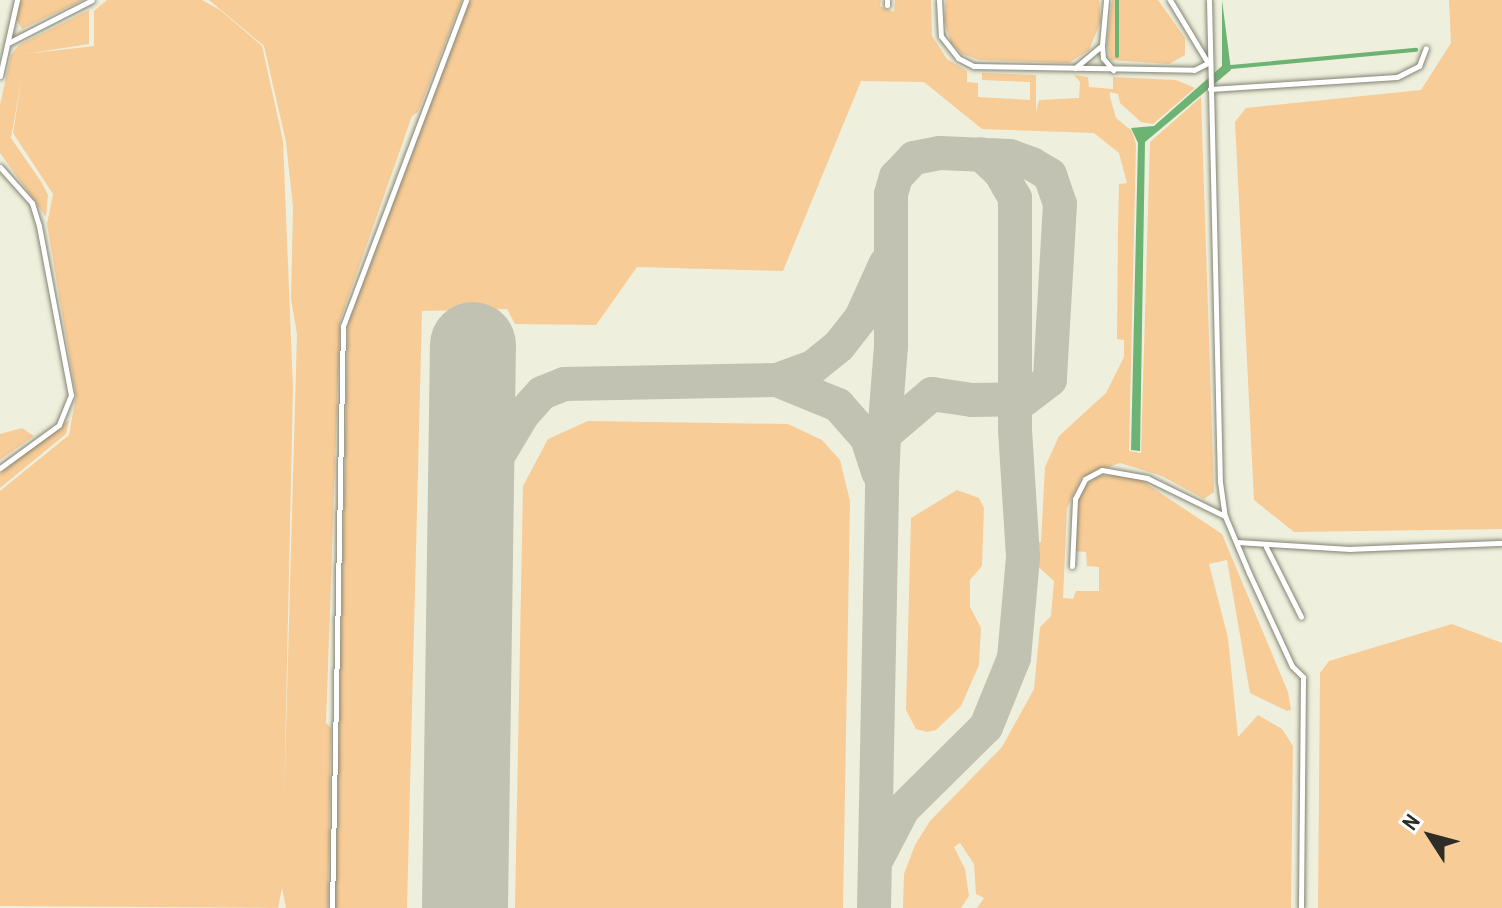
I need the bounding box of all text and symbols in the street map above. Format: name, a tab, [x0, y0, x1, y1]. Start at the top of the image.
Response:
north arrow	[1390, 796, 1470, 876]
text: N	[1395, 808, 1427, 836]

